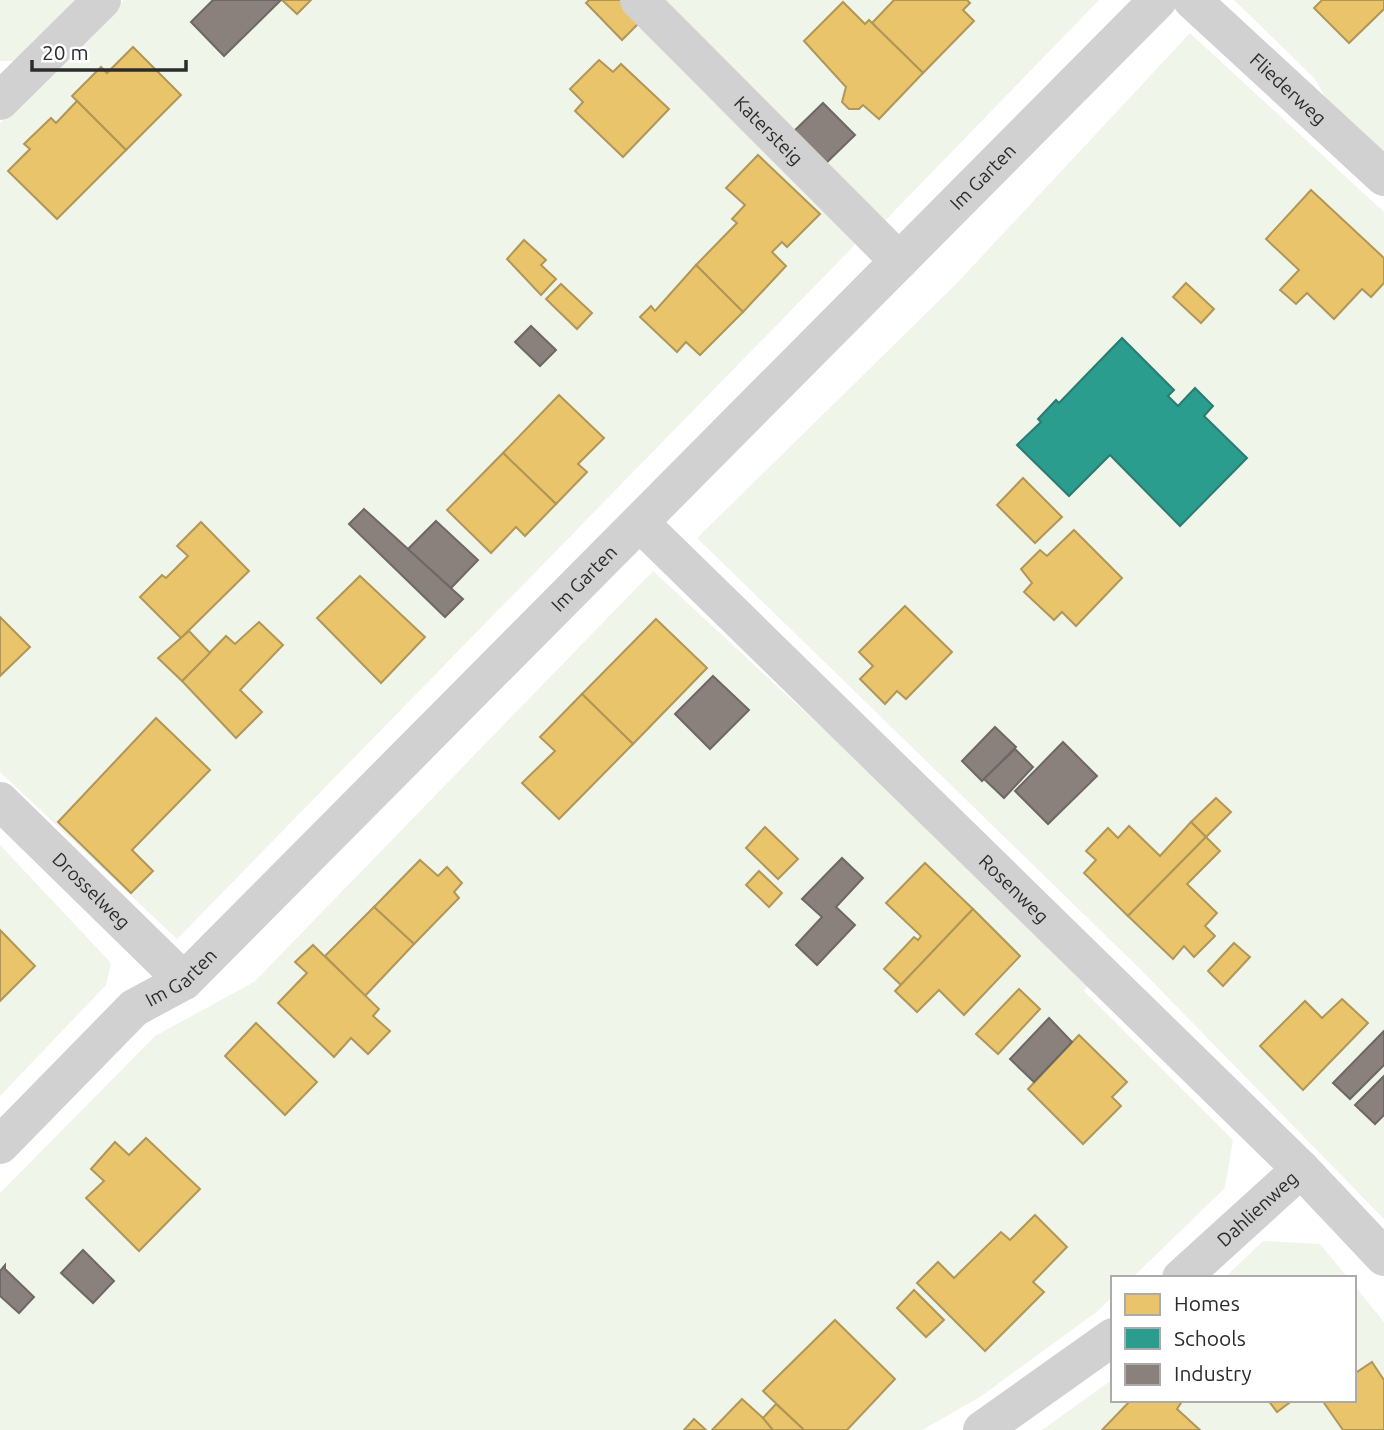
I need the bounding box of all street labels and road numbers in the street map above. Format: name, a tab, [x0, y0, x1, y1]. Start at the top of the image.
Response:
street label: Fliederweg	[1246, 48, 1331, 129]
street label: Katersteig	[730, 91, 808, 169]
street label: Im Garten	[945, 139, 1020, 214]
street label: Im Garten	[546, 541, 621, 616]
street label: Drosselweg	[48, 848, 135, 933]
street label: Rosenweg	[975, 850, 1053, 927]
street label: Im Garten	[141, 944, 221, 1011]
street label: Dahlienweg	[1212, 1167, 1302, 1251]

